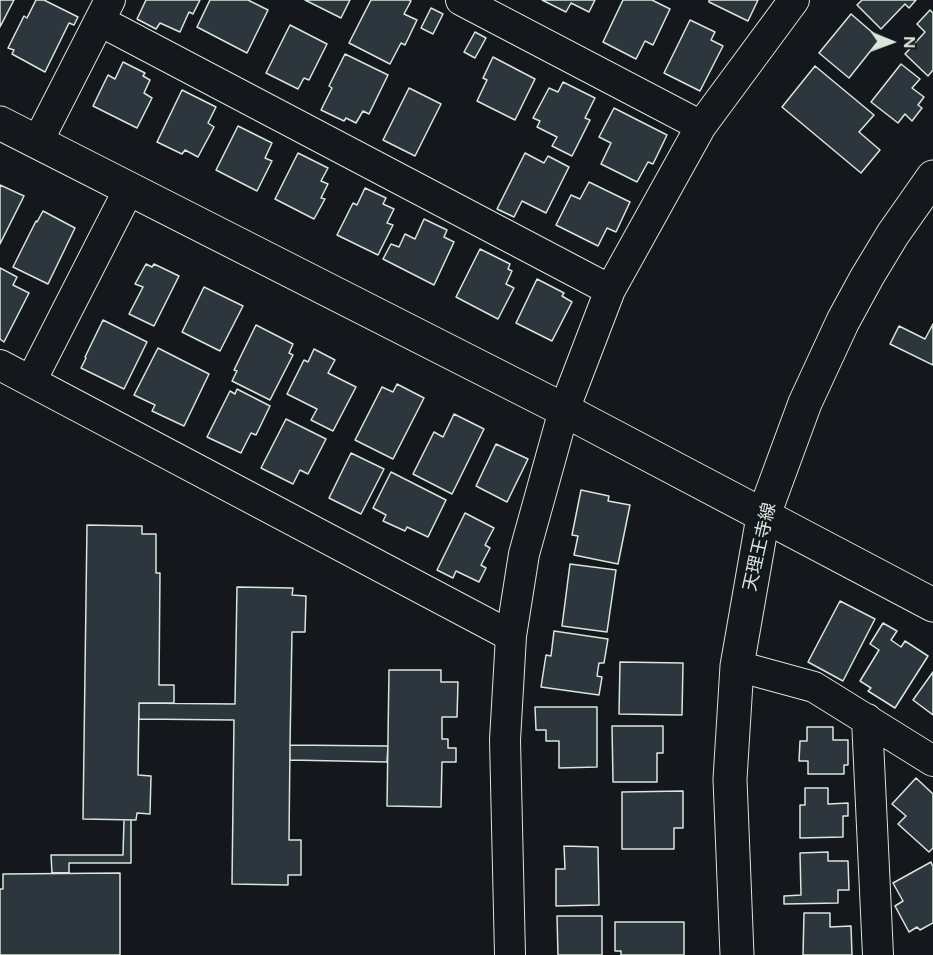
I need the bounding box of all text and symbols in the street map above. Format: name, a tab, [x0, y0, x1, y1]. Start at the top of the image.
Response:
north arrow	[861, 12, 921, 72]
text: N	[900, 36, 919, 49]
street label: 天理王寺線	[739, 501, 781, 593]

